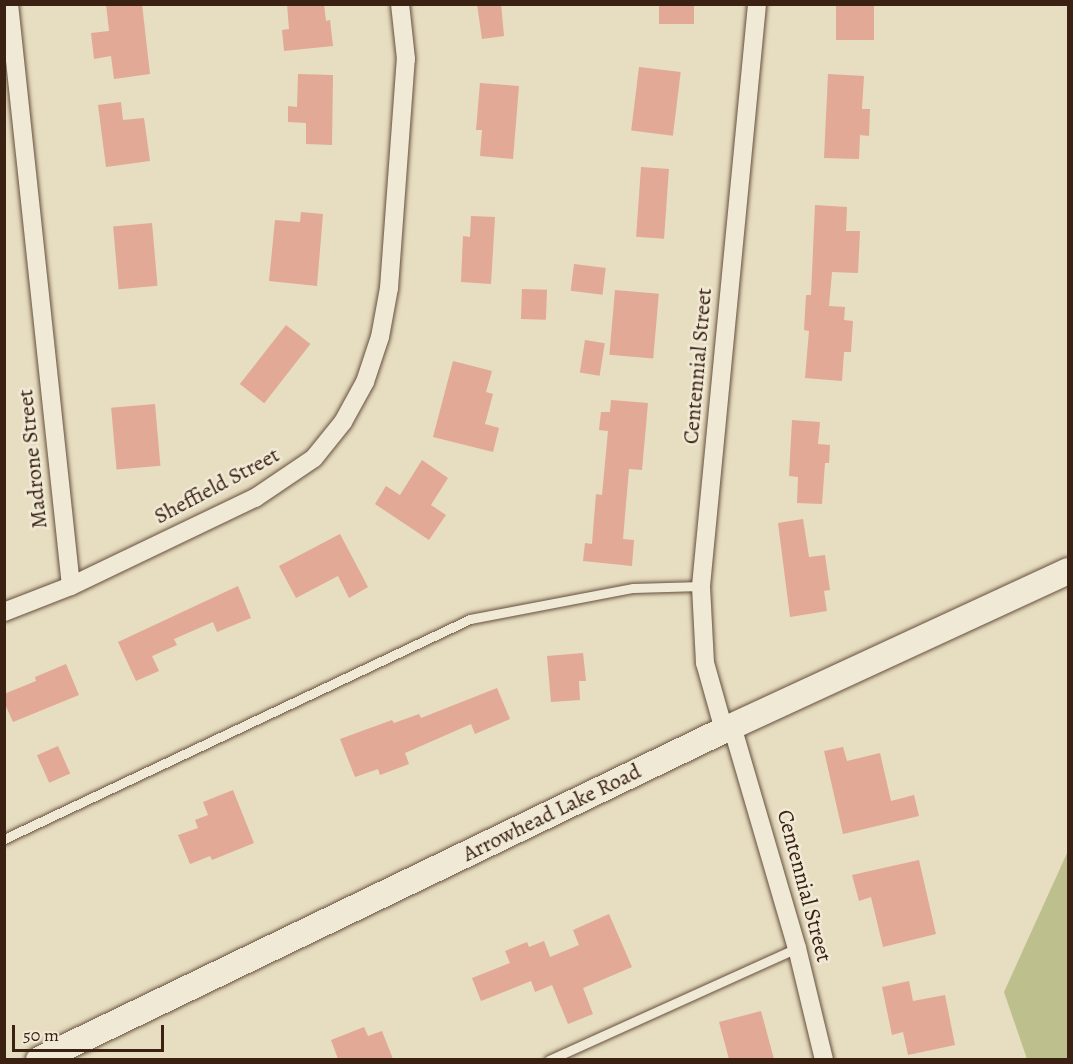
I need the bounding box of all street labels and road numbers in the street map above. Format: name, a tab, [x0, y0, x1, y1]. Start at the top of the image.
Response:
street label: Centennial Street	[678, 287, 718, 445]
street label: Madrone Street	[13, 388, 53, 530]
street label: Sheffield Street	[150, 442, 284, 530]
street label: Arrowhead Lake Road	[459, 758, 645, 868]
street label: Centennial Street	[771, 807, 837, 965]

